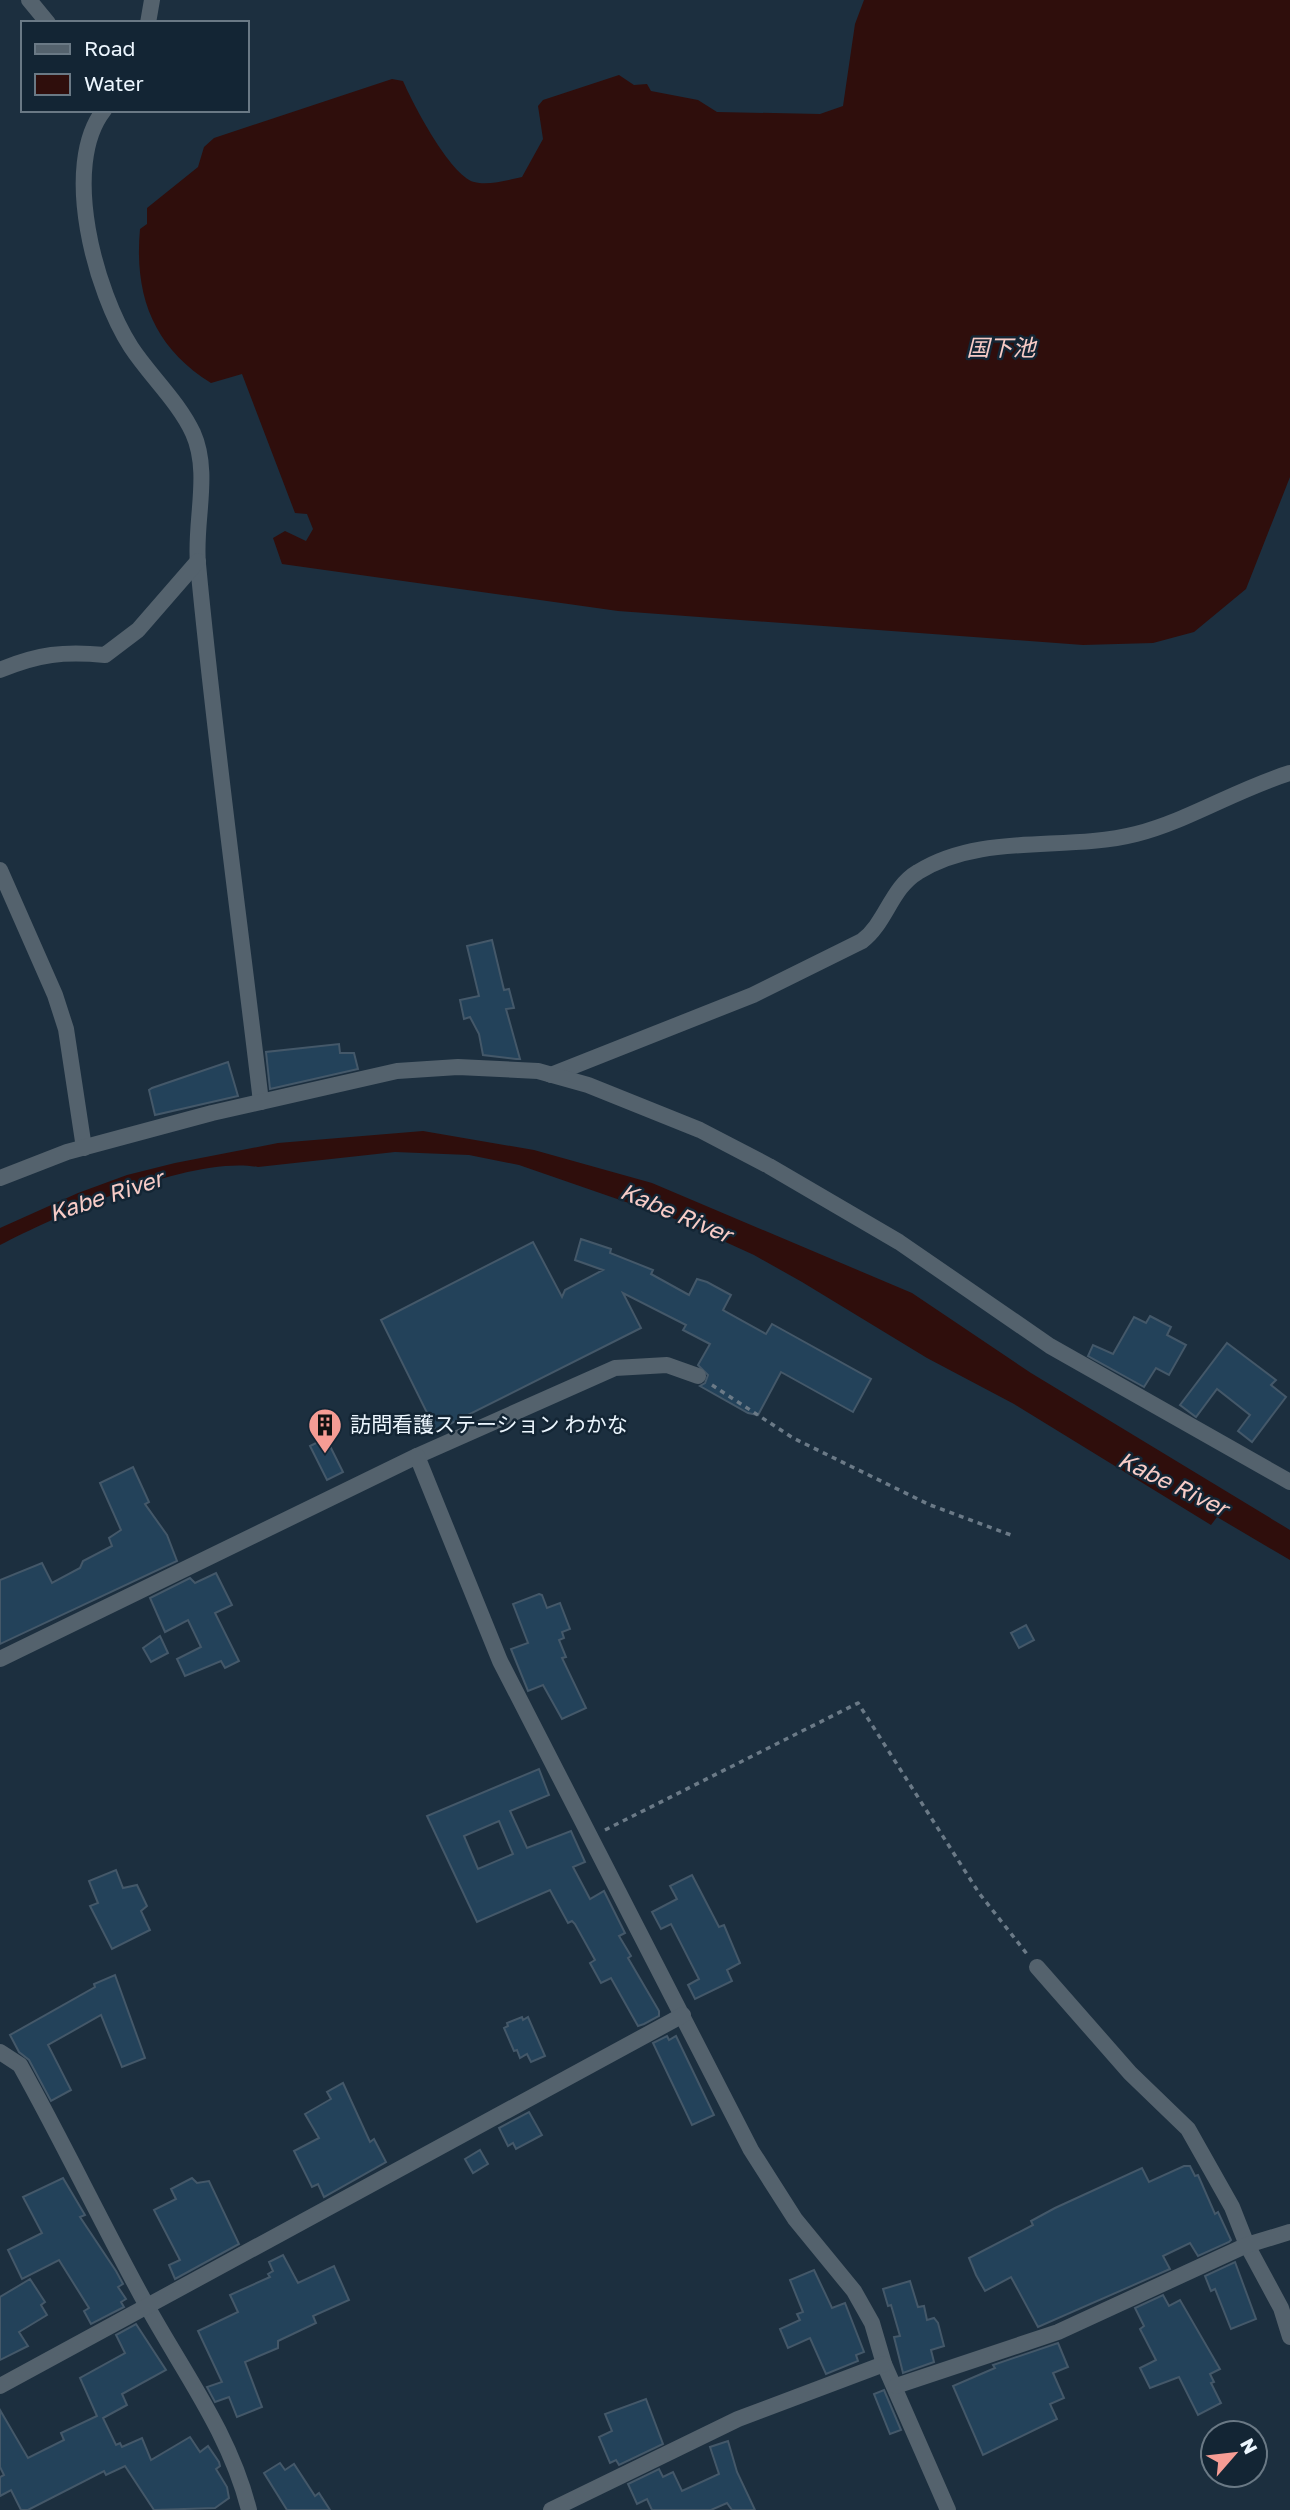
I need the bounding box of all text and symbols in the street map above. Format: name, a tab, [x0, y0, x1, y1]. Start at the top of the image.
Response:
legend	[21, 21, 248, 112]
text: Road	[84, 35, 135, 61]
text: Water	[84, 70, 144, 96]
water label: 国下池	[967, 333, 1038, 361]
water label: Kabe River	[45, 1163, 169, 1227]
water label: Kabe River	[616, 1176, 739, 1249]
building icon: 訪問看護ステーション わかな	[306, 1406, 344, 1455]
place label: 訪問看護ステーション わかな	[350, 1411, 628, 1437]
water label: Kabe River	[1114, 1445, 1236, 1523]
north arrow	[1199, 2419, 1269, 2489]
text: N	[1236, 2434, 1263, 2458]

